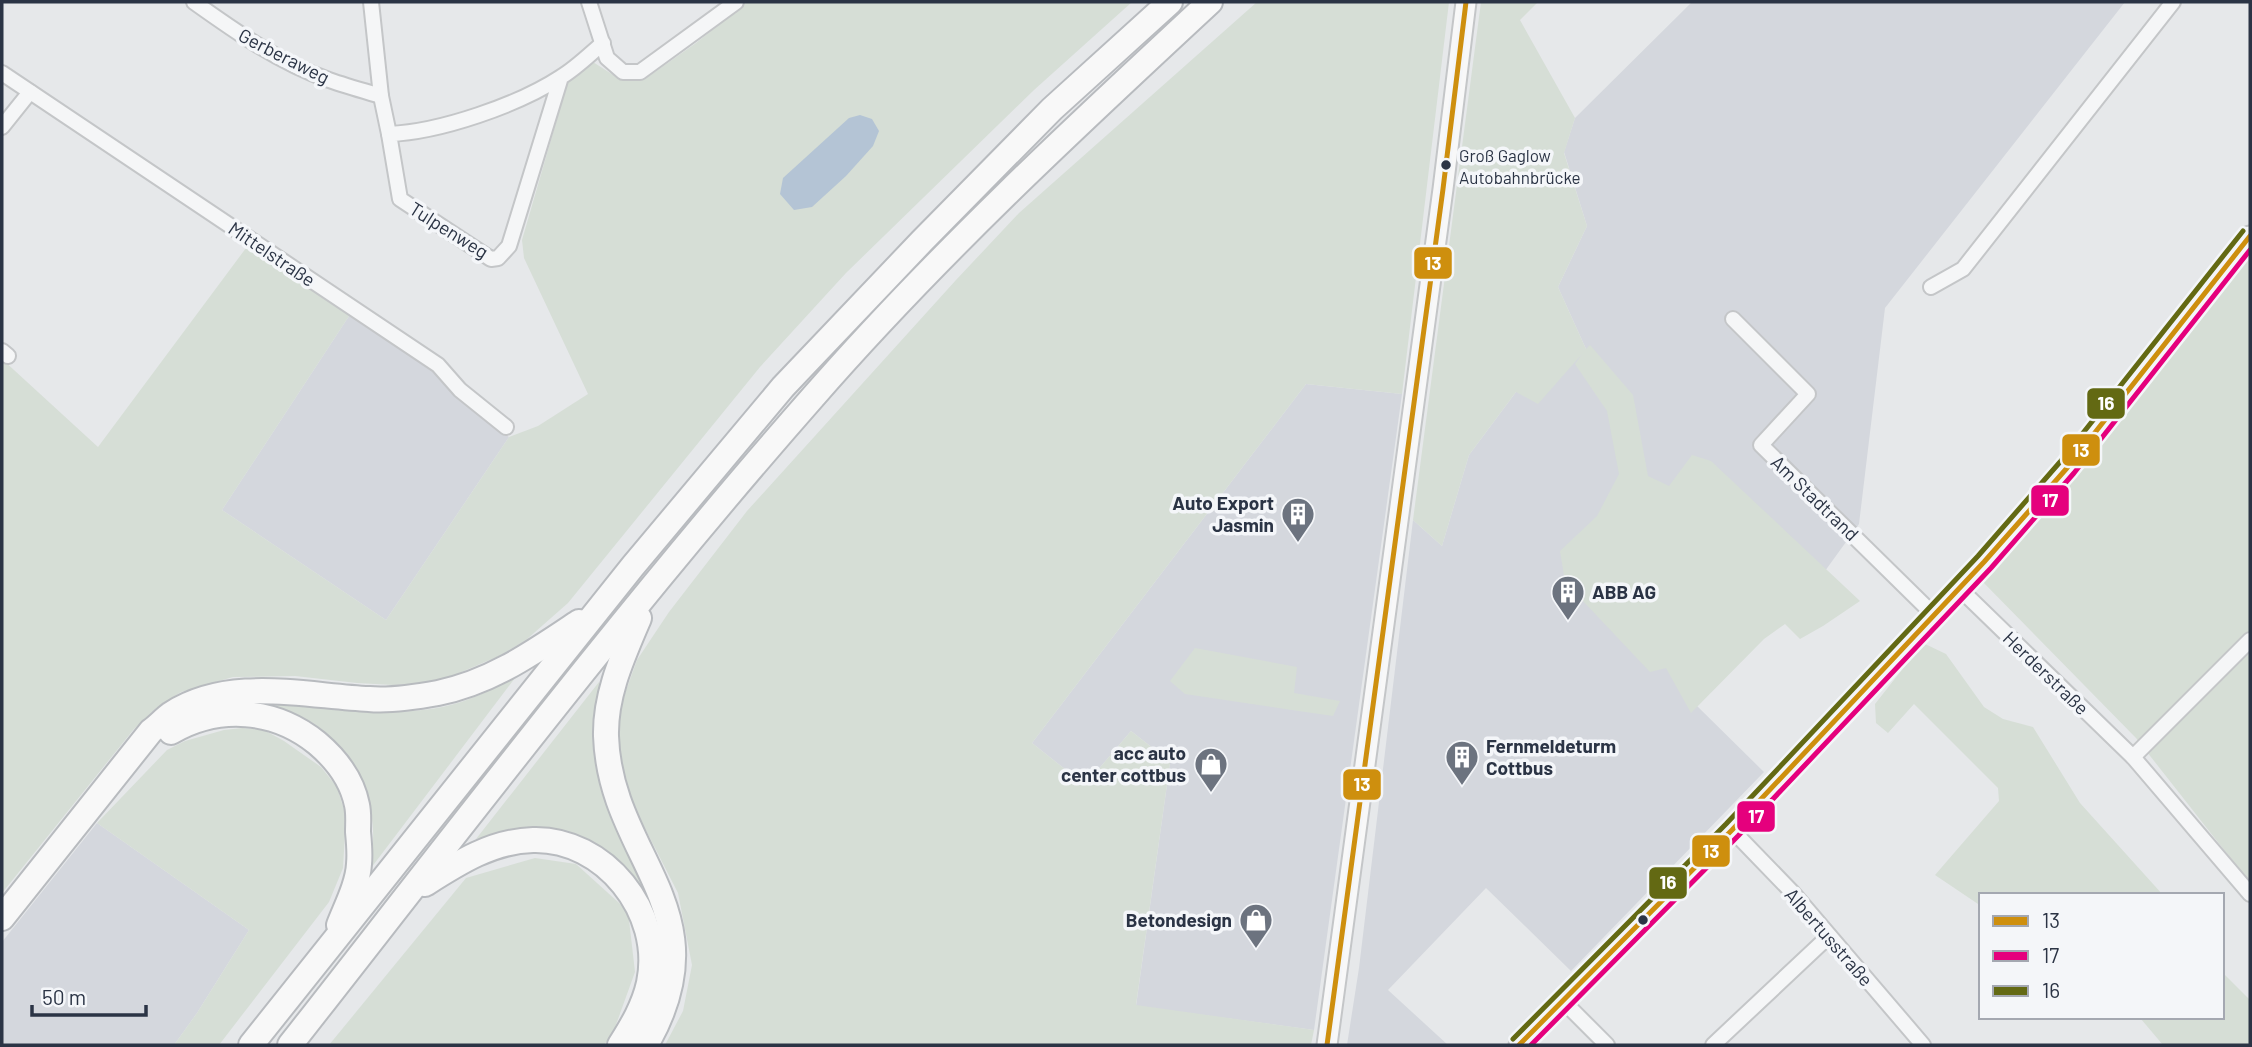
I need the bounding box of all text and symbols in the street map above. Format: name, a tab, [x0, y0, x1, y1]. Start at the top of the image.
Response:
street label: Gerberaweg	[235, 23, 334, 88]
place label: Groß Gaglow Autobahnbrücke	[1459, 145, 1581, 187]
marker: Groß Gaglow Autobahnbrücke	[1439, 158, 1453, 172]
street label: Tulpenweg	[406, 196, 493, 263]
street label: Mittelstraße	[224, 216, 320, 291]
line badge: 13	[1413, 246, 1453, 280]
text: 13	[1425, 251, 1442, 274]
line badge: 16	[2086, 387, 2126, 420]
text: 16	[2098, 391, 2114, 414]
line badge: 13	[2061, 433, 2101, 467]
text: 13	[2073, 438, 2090, 461]
street label: Am Stadtrand	[1767, 450, 1864, 545]
line badge: 17	[2030, 484, 2070, 517]
text: 17	[2042, 488, 2059, 511]
place label: Auto Export Jasmin	[1172, 491, 1274, 536]
building icon: Auto Export Jasmin	[1279, 495, 1317, 544]
building icon: ABB AG	[1549, 573, 1587, 622]
place label: ABB AG	[1592, 580, 1656, 603]
street label: Herderstraße	[1999, 626, 2094, 719]
place label: Fernmeldeturm Cottbus	[1486, 734, 1616, 779]
building icon: Fernmeldeturm Cottbus	[1443, 738, 1481, 787]
place label: acc auto center cottbus	[1061, 741, 1186, 786]
shop icon: acc auto center cottbus	[1192, 745, 1230, 794]
line badge: 13	[1342, 768, 1382, 801]
text: 13	[1354, 772, 1371, 795]
line badge: 17	[1736, 800, 1776, 833]
text: 17	[1748, 804, 1765, 827]
line badge: 13	[1691, 834, 1731, 868]
text: 13	[1703, 839, 1720, 862]
line badge: 16	[1648, 866, 1688, 900]
text: 16	[1660, 870, 1676, 893]
street label: Albertusstraße	[1780, 883, 1878, 991]
legend	[1979, 893, 2224, 1019]
shop icon: Betondesign	[1237, 901, 1275, 950]
text: 13	[2042, 907, 2060, 932]
place label: Betondesign	[1126, 908, 1232, 931]
unlabelled marker	[1636, 913, 1650, 927]
text: 17	[2042, 942, 2059, 967]
scale bar	[32, 974, 145, 1018]
text: 16	[2042, 977, 2060, 1002]
text: 50 m	[42, 984, 86, 1009]

